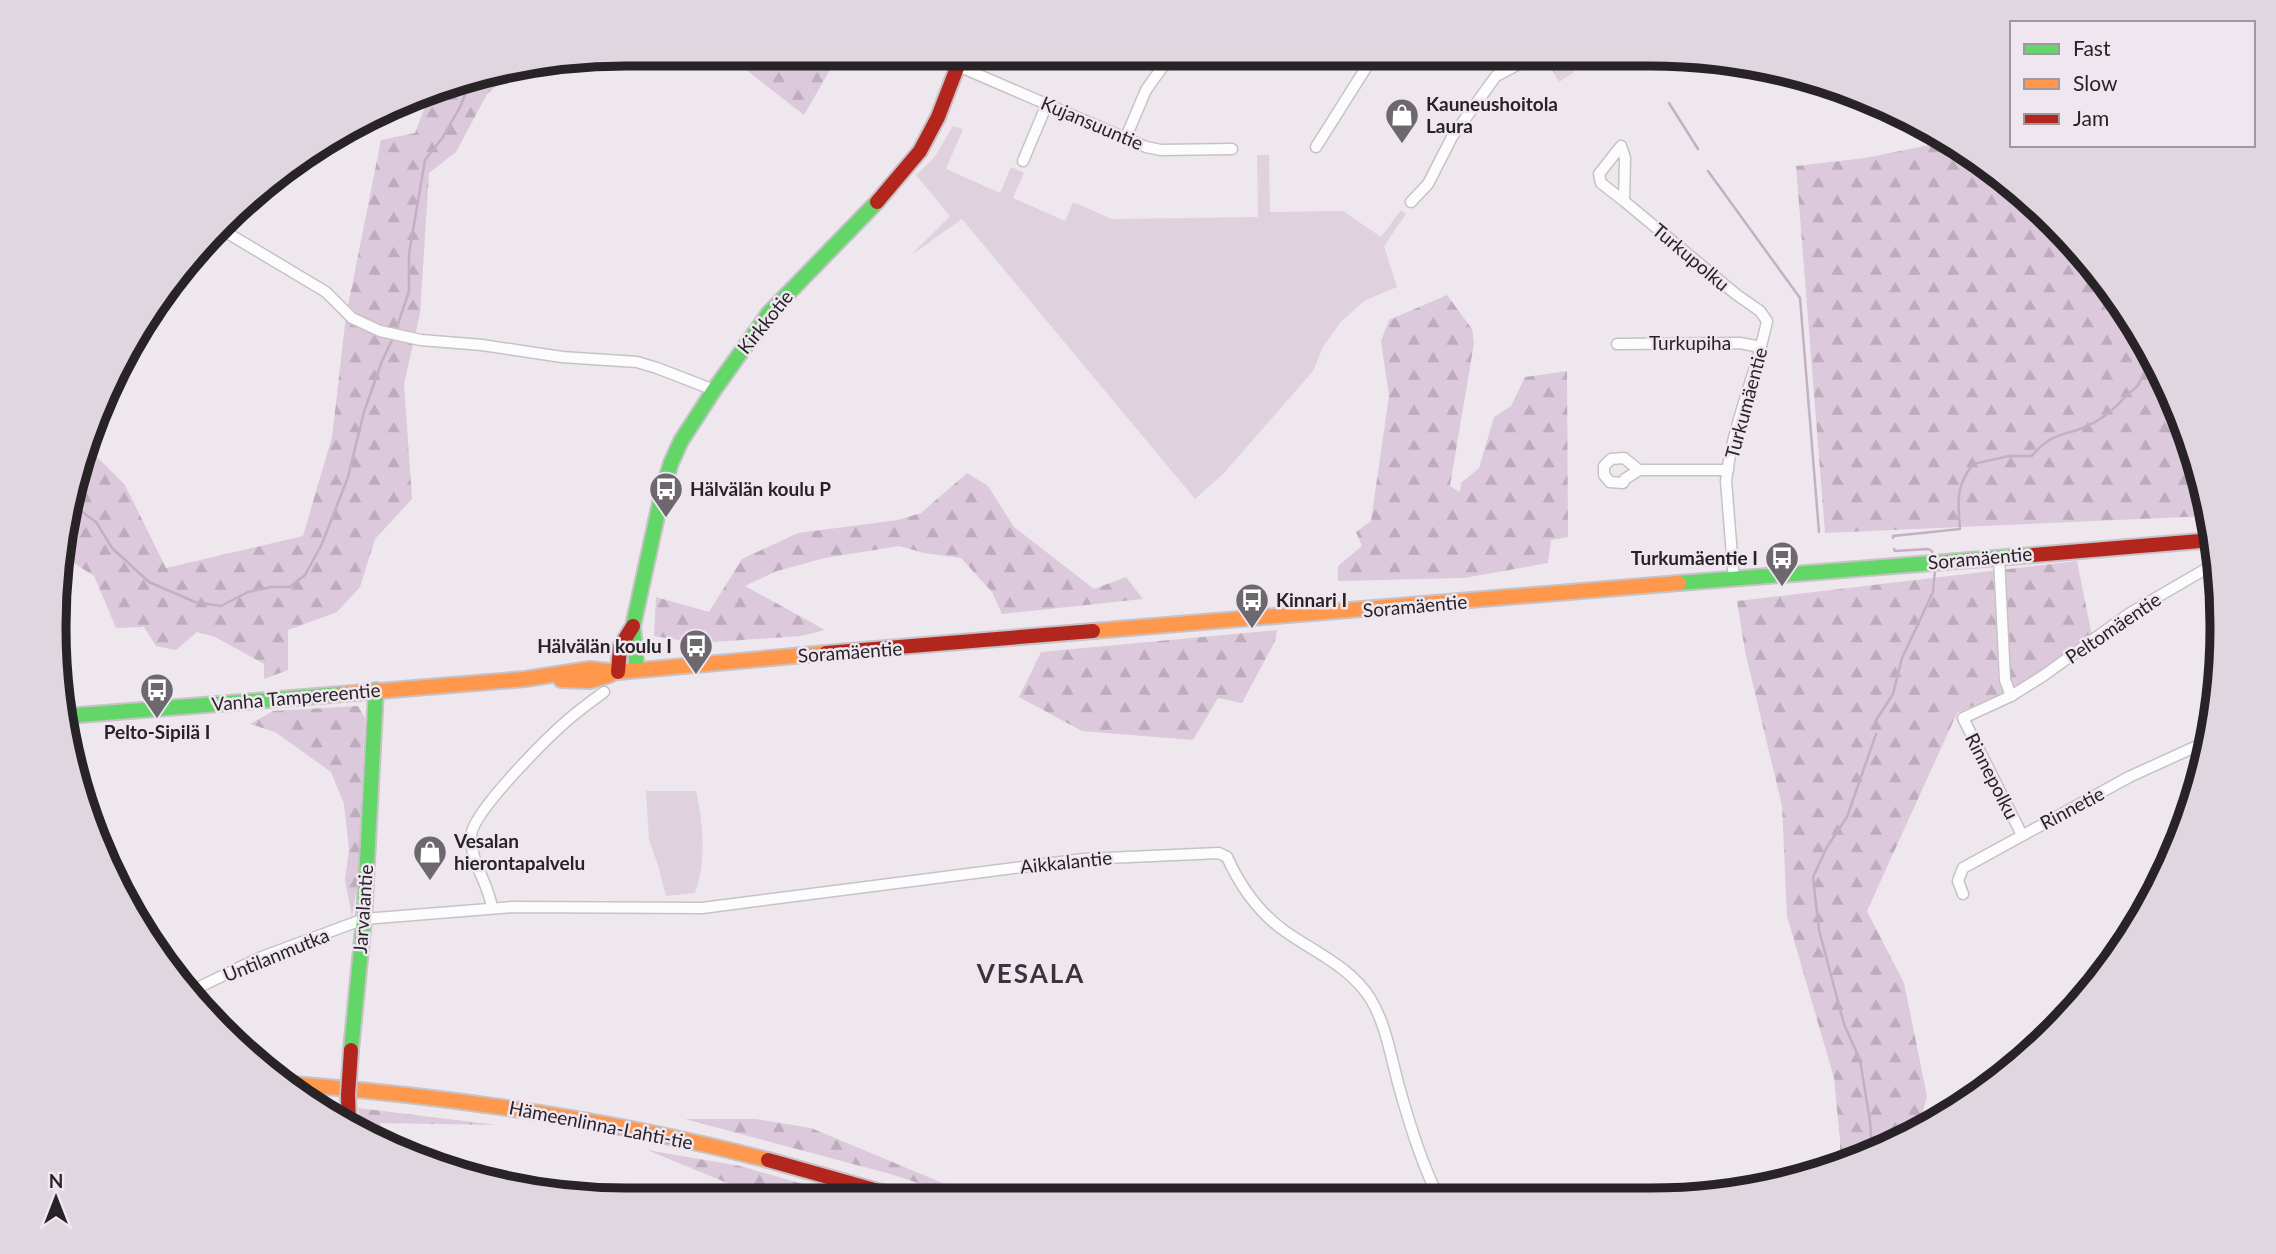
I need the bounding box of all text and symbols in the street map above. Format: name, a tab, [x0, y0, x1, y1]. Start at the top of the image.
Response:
legend	[2010, 21, 2255, 147]
text: Fast	[2073, 35, 2111, 60]
text: Slow	[2073, 70, 2118, 95]
street label: Kujansuuntie	[1038, 91, 1147, 154]
place label: Kauneushoitola Laura	[1426, 92, 1558, 137]
shop icon: Kauneushoitola Laura	[1383, 96, 1421, 145]
text: Jam	[2073, 105, 2109, 130]
street label: Turkupolku	[1648, 218, 1734, 295]
street label: Kirkkotie	[732, 285, 797, 358]
street label: Turkupiha	[1649, 331, 1731, 354]
street label: Turkumäentie	[1720, 345, 1771, 461]
bus stop icon: Hälvälän koulu P	[647, 470, 685, 519]
place label: Hälvälän koulu P	[690, 477, 831, 500]
bus stop icon: Turkumäentie I	[1763, 539, 1801, 588]
street label: Soramäentie	[1927, 541, 2033, 574]
place label: Turkumäentie I	[1631, 546, 1758, 569]
bus stop icon: Kinnari I	[1233, 581, 1271, 630]
street label: Peltomäentie	[2061, 587, 2165, 668]
place label: Kinnari I	[1276, 588, 1347, 611]
street label: Soramäentie	[1362, 589, 1468, 622]
bus stop icon: Hälvälän koulu I	[677, 627, 715, 676]
place label: Hälvälän koulu I	[537, 634, 672, 657]
street label: Soramäentie	[797, 636, 903, 667]
bus stop icon: Pelto-Sipilä I	[138, 671, 176, 720]
street label: Vanha Tampereentie	[211, 678, 381, 715]
place label: Pelto-Sipilä I	[104, 720, 210, 743]
street label: Rinnepolku	[1961, 729, 2024, 823]
street label: Rinnetie	[2036, 781, 2108, 834]
place label: Vesalan hierontapalvelu	[453, 829, 585, 874]
shop icon: Vesalan hierontapalvelu	[411, 833, 449, 882]
street label: Aikkalantie	[1019, 845, 1113, 878]
street label: Jarvalantie	[348, 864, 377, 954]
street label: Untilanmutka	[219, 923, 332, 986]
district label: VESALA	[976, 957, 1085, 989]
street label: Hämeenlinna-Lahti-tie	[507, 1095, 695, 1154]
north arrow	[21, 1163, 91, 1233]
text: N	[49, 1169, 63, 1192]

